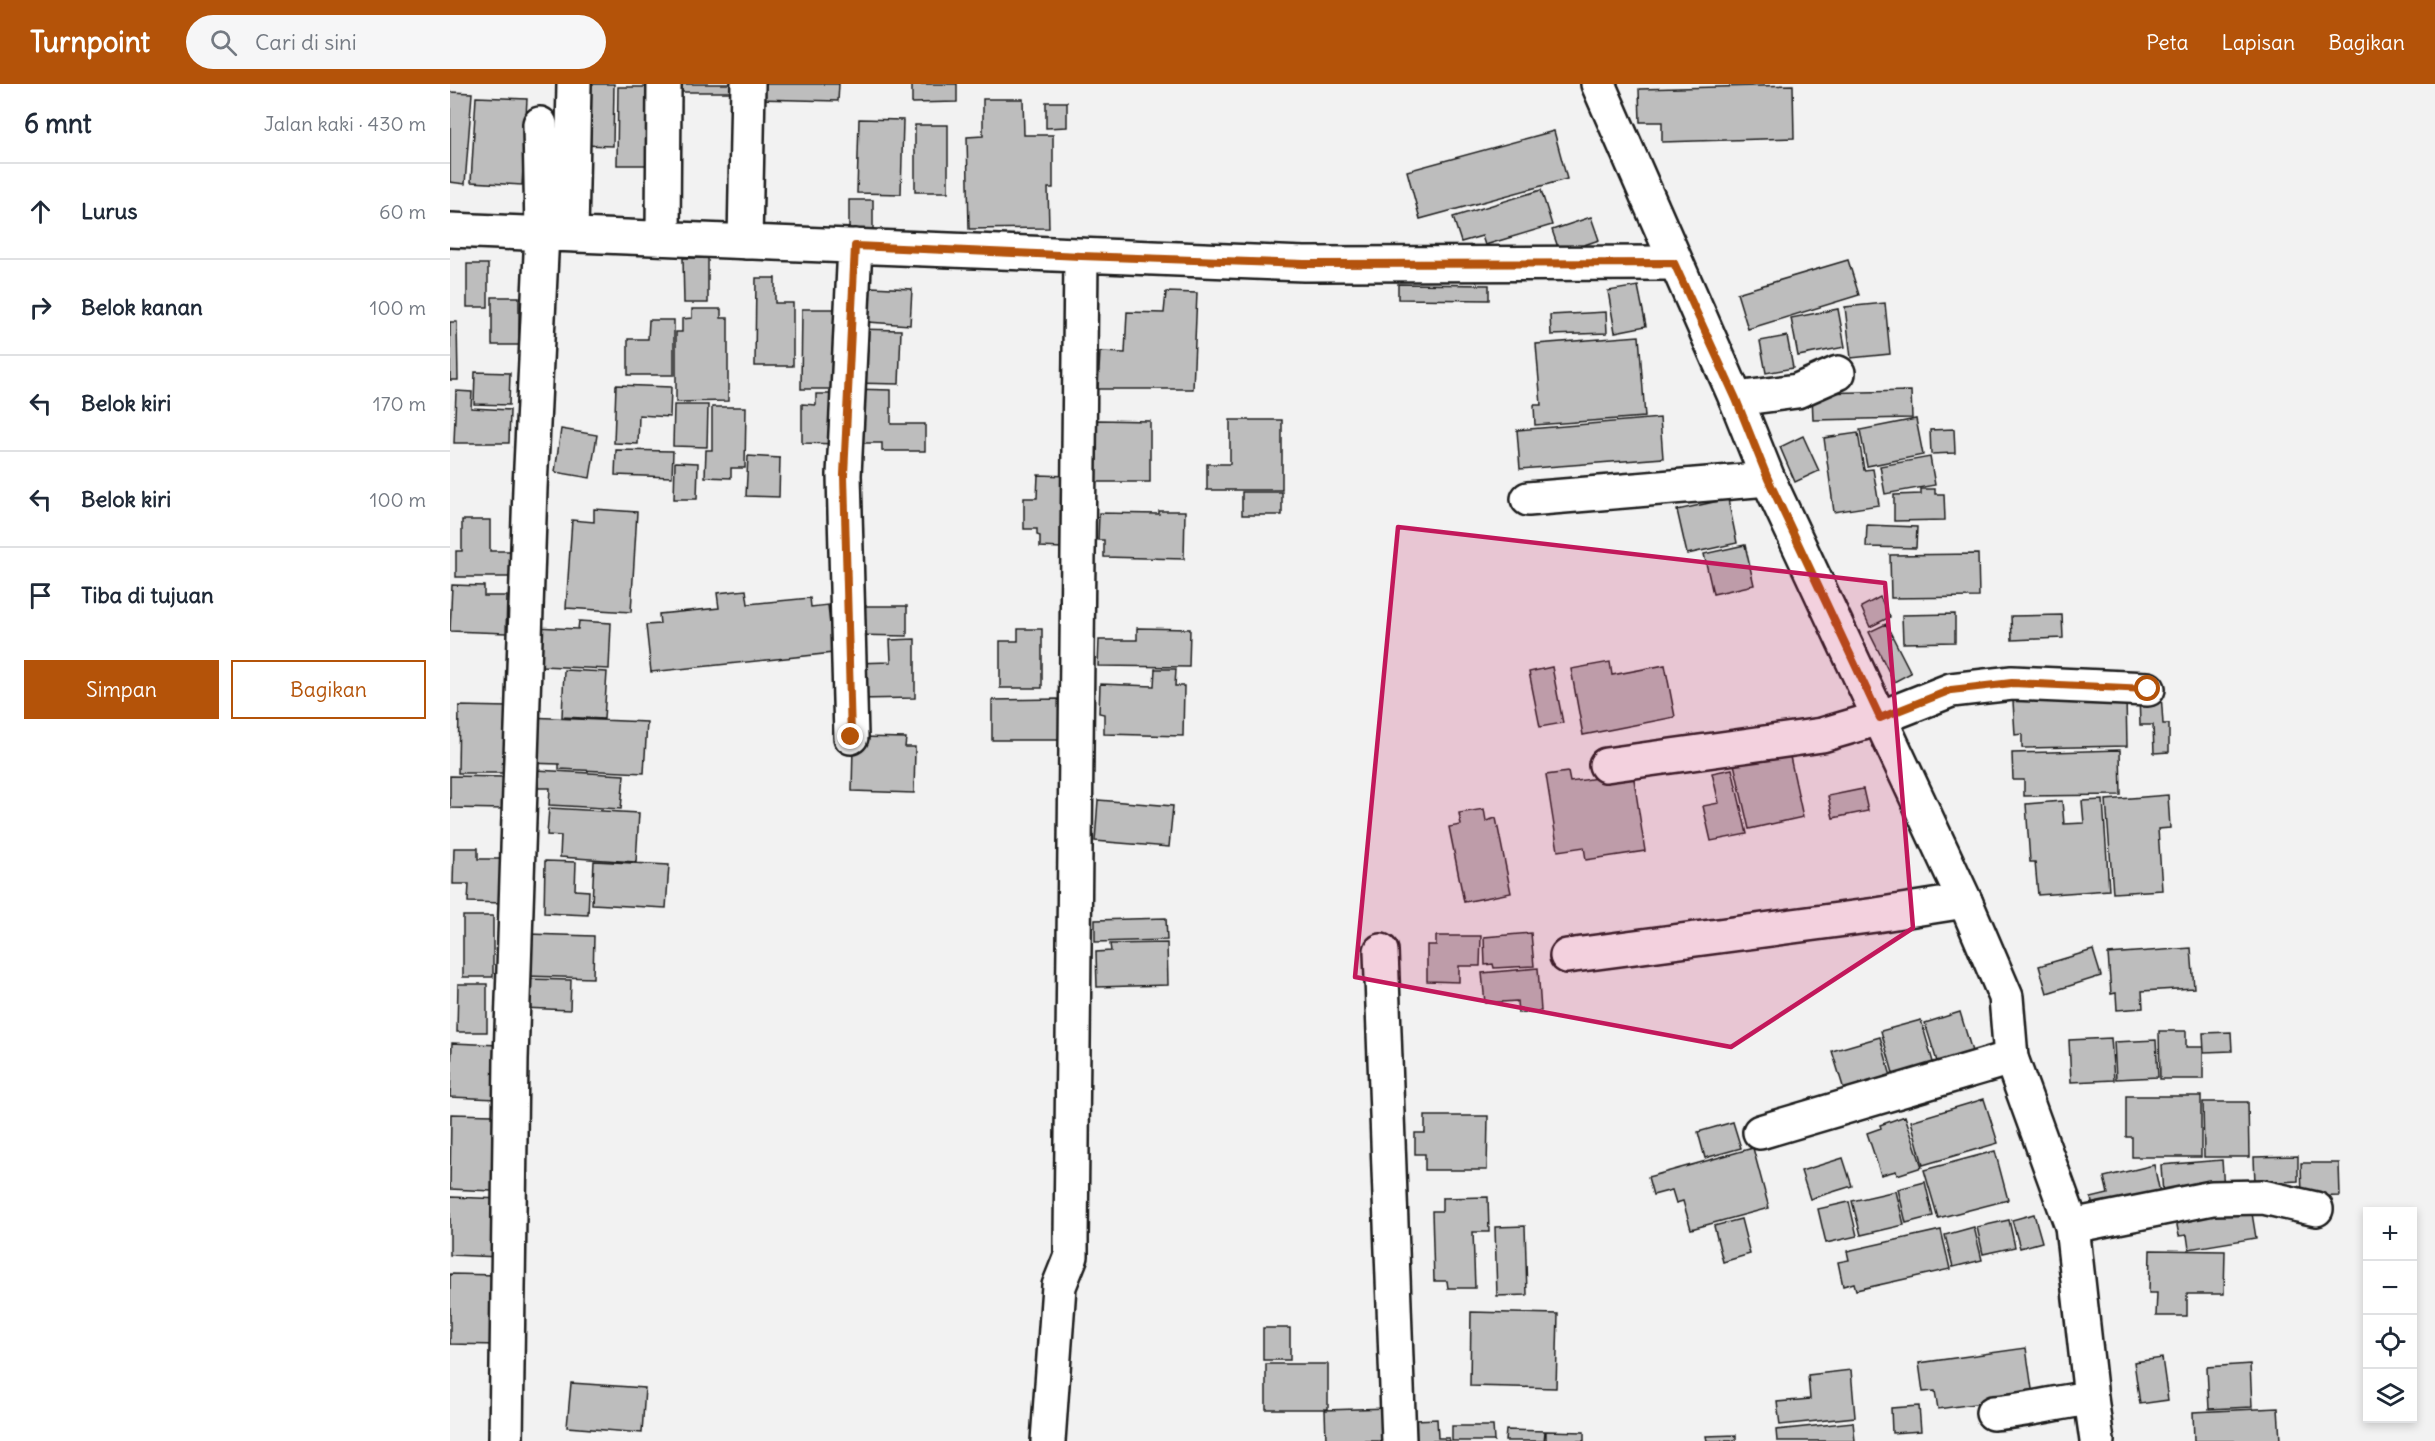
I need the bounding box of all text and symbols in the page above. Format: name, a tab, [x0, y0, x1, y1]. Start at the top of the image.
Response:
search box	[186, 15, 606, 69]
text: Turnpoint	[30, 24, 150, 60]
icon: search	[207, 26, 240, 59]
text: Cari di sini	[255, 28, 357, 56]
text: Peta	[2146, 29, 2189, 56]
text: Lapisan	[2222, 29, 2295, 56]
text: Bagikan	[2328, 29, 2405, 56]
text: 6 mnt	[24, 107, 92, 140]
text: Jalan kaki · 430 m	[264, 111, 426, 136]
icon: ahead	[24, 195, 57, 228]
text: Lurus	[81, 197, 137, 225]
text: 60 m	[379, 199, 426, 224]
icon: right	[24, 291, 57, 324]
text: Belok kanan	[81, 293, 203, 321]
text: 100 m	[369, 295, 426, 320]
icon: left	[24, 387, 57, 420]
text: Belok kiri	[81, 389, 171, 417]
text: 170 m	[373, 391, 426, 416]
icon: left	[24, 483, 57, 516]
text: Belok kiri	[81, 485, 171, 513]
text: 100 m	[369, 487, 426, 512]
icon: arrive	[24, 579, 57, 612]
text: Tiba di tujuan	[81, 581, 214, 609]
button: Simpan	[24, 660, 219, 719]
button: Bagikan	[231, 660, 426, 719]
route start	[2134, 675, 2160, 701]
route end	[837, 723, 863, 749]
map controls	[2363, 1207, 2417, 1423]
button: +	[2363, 1207, 2417, 1261]
button: −	[2363, 1261, 2417, 1315]
button: locate	[2363, 1315, 2417, 1369]
button: layers	[2363, 1369, 2417, 1423]

